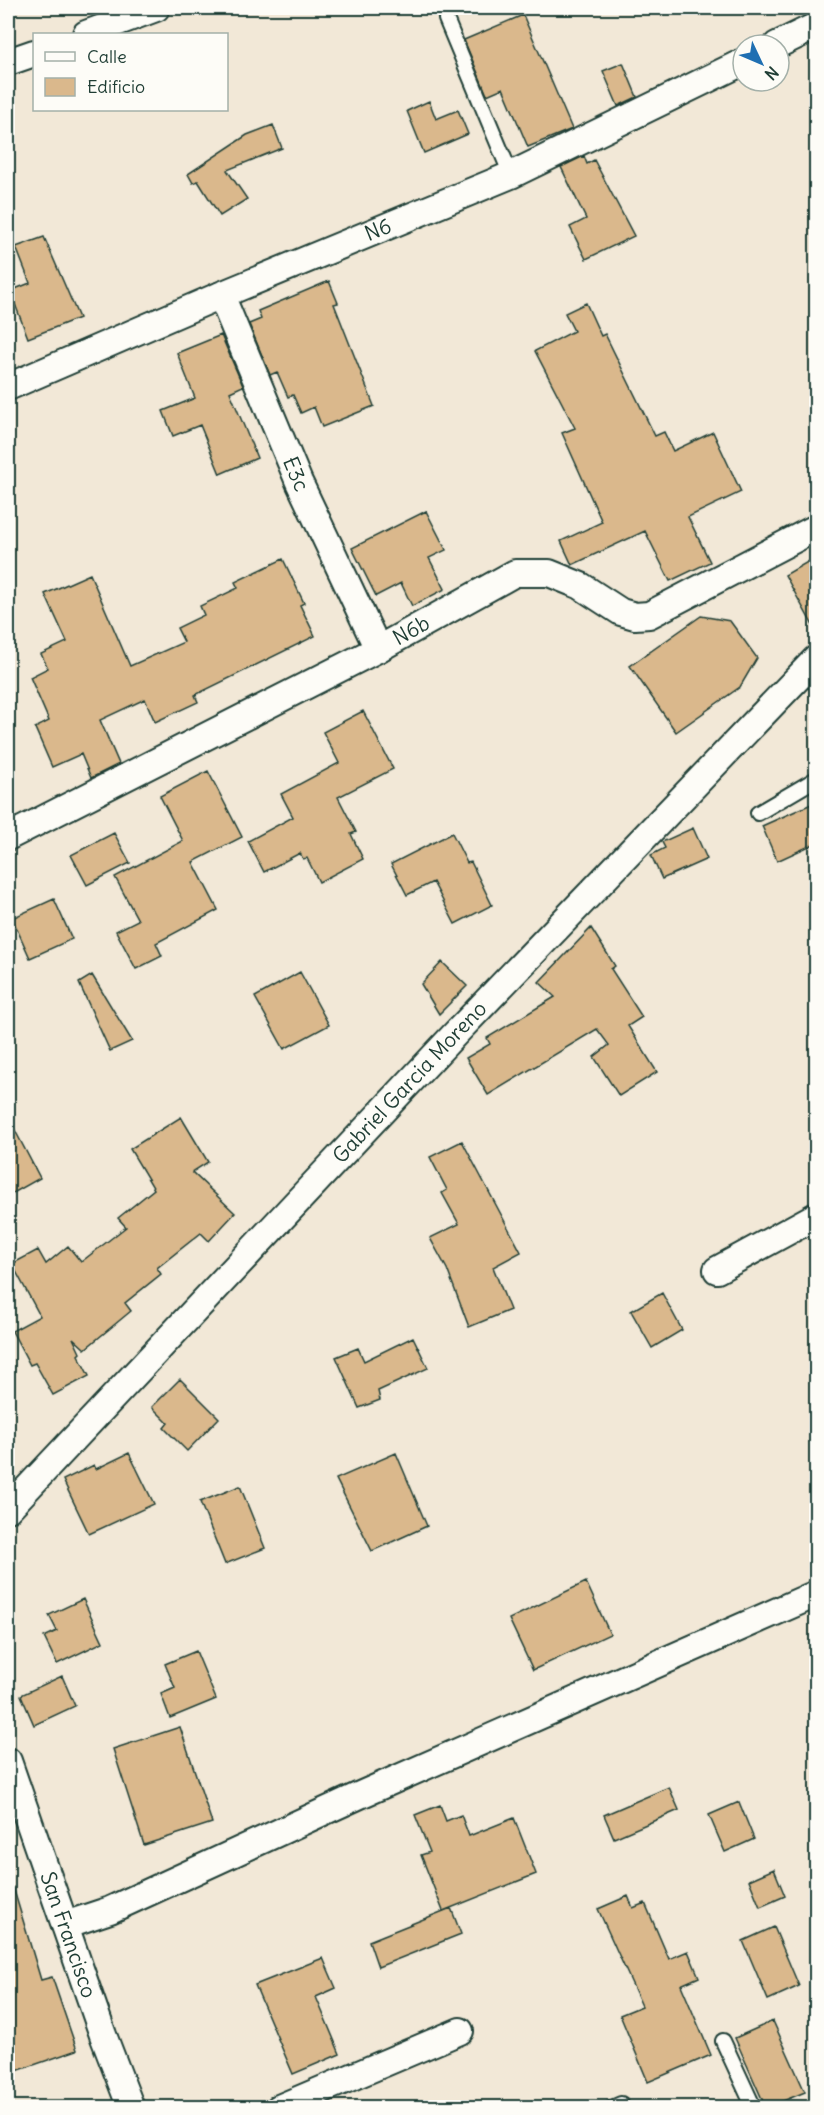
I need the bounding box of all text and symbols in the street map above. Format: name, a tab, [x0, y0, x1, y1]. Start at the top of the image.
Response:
legend	[33, 33, 228, 111]
north arrow	[731, 33, 791, 93]
text: Calle	[87, 45, 127, 68]
text: N	[761, 62, 783, 84]
text: Edificio	[87, 75, 145, 98]
street label: N6	[360, 212, 395, 247]
street label: E3c	[277, 453, 315, 496]
street label: N6b	[388, 609, 434, 651]
street label: Gabriel Garcia Moreno	[326, 995, 492, 1169]
street label: San Francisco	[34, 1868, 103, 2001]

